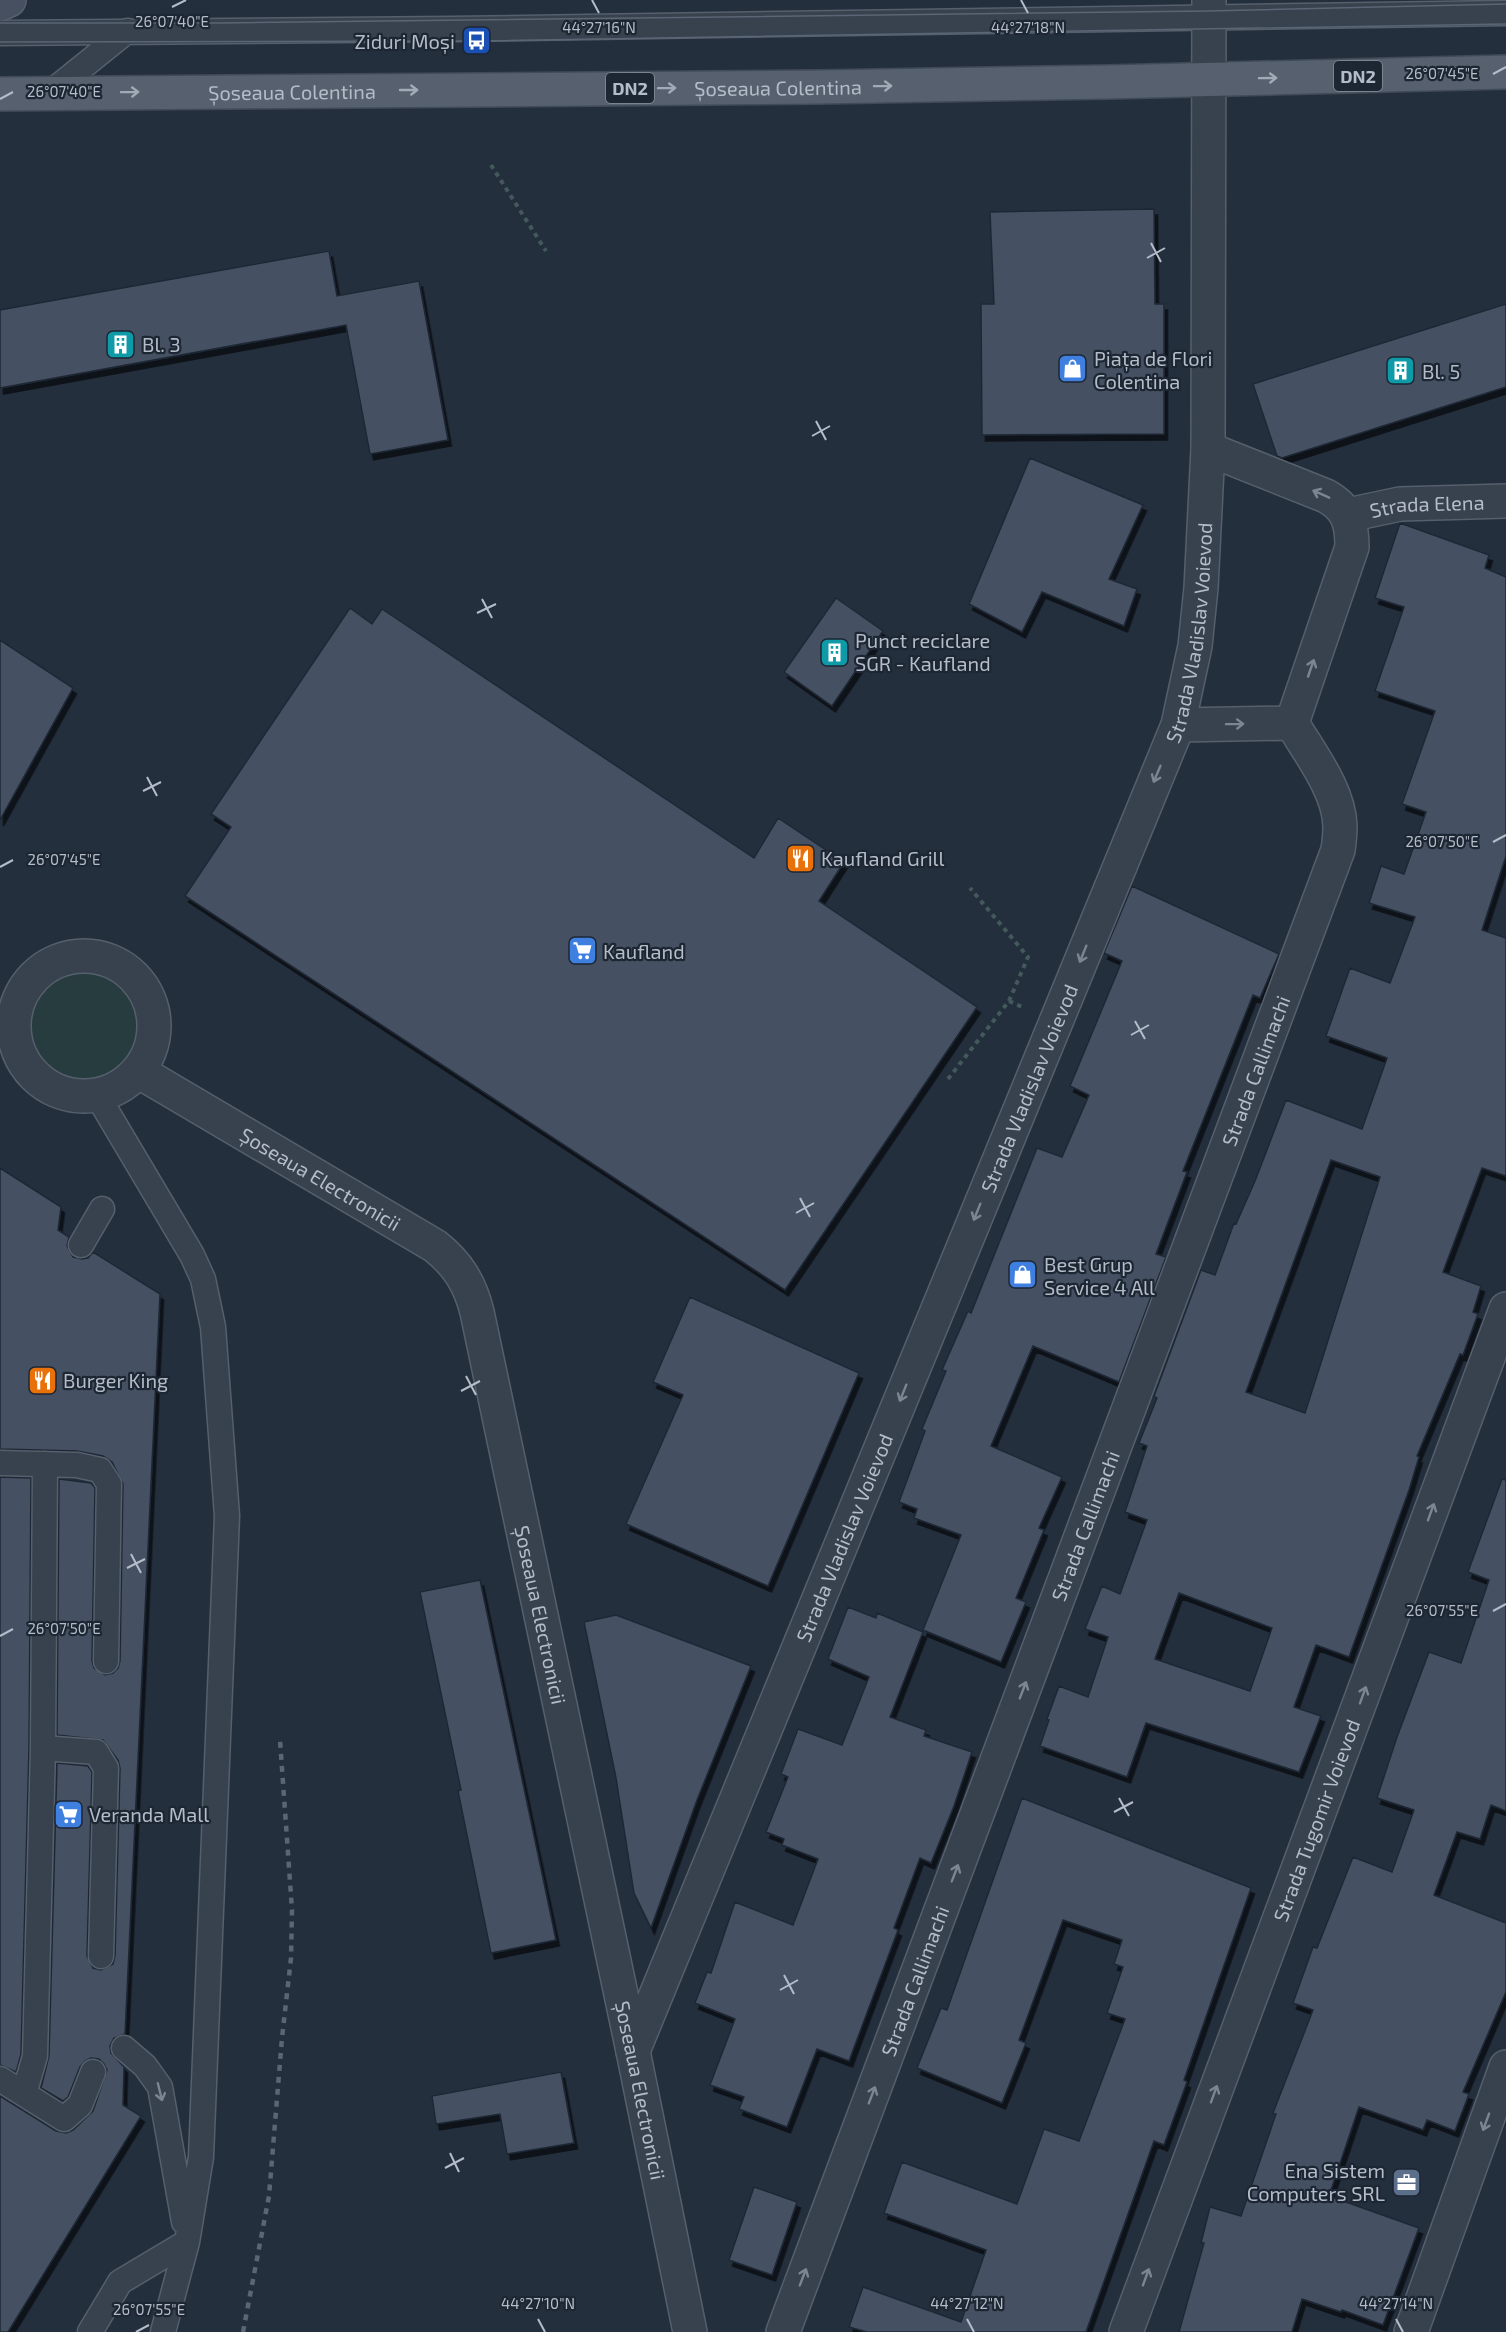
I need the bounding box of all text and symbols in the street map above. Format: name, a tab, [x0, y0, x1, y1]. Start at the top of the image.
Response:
text: 26°07'40"E	[135, 12, 209, 30]
text: 44°27'16"N	[562, 18, 636, 36]
text: 44°27'18"N	[991, 18, 1065, 36]
bus stop icon: Ziduri Moși	[460, 25, 492, 57]
place label: Ziduri Moși	[354, 29, 455, 55]
road number: DN2	[1334, 61, 1382, 91]
text: 26°07'45"E	[1406, 64, 1478, 82]
one-way arrow	[1258, 72, 1278, 84]
road number: DN2	[606, 73, 654, 103]
street label: Șoseaua Colentina	[694, 74, 862, 102]
street label: Șoseaua Colentina	[208, 79, 376, 106]
one-way arrow	[872, 80, 892, 91]
text: 26°07'40"E	[27, 82, 101, 100]
one-way arrow	[656, 82, 676, 94]
one-way arrow	[398, 84, 418, 96]
one-way arrow	[119, 86, 139, 98]
building icon: Bl. 3	[105, 328, 137, 360]
place label: Bl. 3	[142, 332, 181, 356]
place label: Piața de Flori Colentina	[1094, 346, 1213, 393]
shop icon: Piața de Flori Colentina	[1057, 353, 1089, 385]
building icon: Bl. 5	[1385, 355, 1417, 387]
place label: Bl. 5	[1422, 359, 1460, 383]
one-way arrow	[1313, 488, 1331, 500]
street label: Strada Elena	[1367, 490, 1485, 522]
street label: Strada Vladislav Voievod	[1160, 522, 1216, 746]
place label: Punct reciclare SGR - Kaufland	[855, 628, 991, 675]
building icon: Punct reciclare SGR - Kaufland	[818, 636, 850, 668]
one-way arrow	[1306, 659, 1317, 678]
one-way arrow	[1224, 719, 1244, 730]
one-way arrow	[1151, 764, 1162, 782]
text: 26°07'50"E	[1405, 832, 1479, 850]
restaurant icon: Kaufland Grill	[784, 842, 816, 874]
place label: Kaufland Grill	[821, 846, 945, 870]
text: 26°07'45"E	[28, 850, 100, 868]
supermarket icon: Kaufland	[566, 935, 598, 967]
place label: Kaufland	[603, 939, 685, 963]
one-way arrow	[1077, 945, 1088, 963]
street label: Strada Vladislav Voievod	[975, 981, 1082, 1196]
street label: Strada Callimachi	[1216, 992, 1294, 1149]
street label: Șoseaua Electronicii	[235, 1122, 405, 1235]
one-way arrow	[971, 1203, 982, 1221]
place label: Best Grup Service 4 All	[1044, 1252, 1155, 1299]
shop icon: Best Grup Service 4 All	[1007, 1259, 1039, 1291]
restaurant icon: Burger King	[26, 1364, 58, 1396]
place label: Burger King	[63, 1368, 168, 1392]
one-way arrow	[897, 1383, 908, 1402]
street label: Strada Vladislav Voievod	[791, 1430, 897, 1645]
street label: Strada Callimachi	[1046, 1447, 1124, 1604]
one-way arrow	[1426, 1504, 1437, 1522]
street label: Șoseaua Electronicii	[508, 1523, 571, 1706]
text: 26°07'55"E	[1406, 1601, 1478, 1619]
text: 26°07'50"E	[27, 1619, 101, 1637]
one-way arrow	[1019, 1681, 1030, 1700]
one-way arrow	[1358, 1686, 1369, 1705]
street label: Strada Tugomir Voievod	[1268, 1716, 1365, 1925]
supermarket icon: Veranda Mall	[52, 1798, 84, 1830]
place label: Veranda Mall	[89, 1802, 209, 1826]
one-way arrow	[950, 1864, 961, 1883]
street label: Strada Callimachi	[875, 1902, 954, 2059]
street label: Șoseaua Electronicii	[609, 1999, 671, 2182]
one-way arrow	[154, 2083, 166, 2102]
one-way arrow	[867, 2086, 878, 2104]
one-way arrow	[1209, 2086, 1220, 2104]
one-way arrow	[1480, 2112, 1491, 2131]
place label: Ena Sistem Computers SRL	[1247, 2158, 1385, 2205]
office icon: Ena Sistem Computers SRL	[1390, 2166, 1422, 2198]
one-way arrow	[798, 2268, 809, 2287]
one-way arrow	[1141, 2268, 1152, 2287]
text: 44°27'10"N	[501, 2294, 575, 2312]
text: 44°27'12"N	[930, 2294, 1004, 2312]
text: 44°27'14"N	[1359, 2294, 1433, 2312]
text: 26°07'55"E	[113, 2300, 185, 2318]

